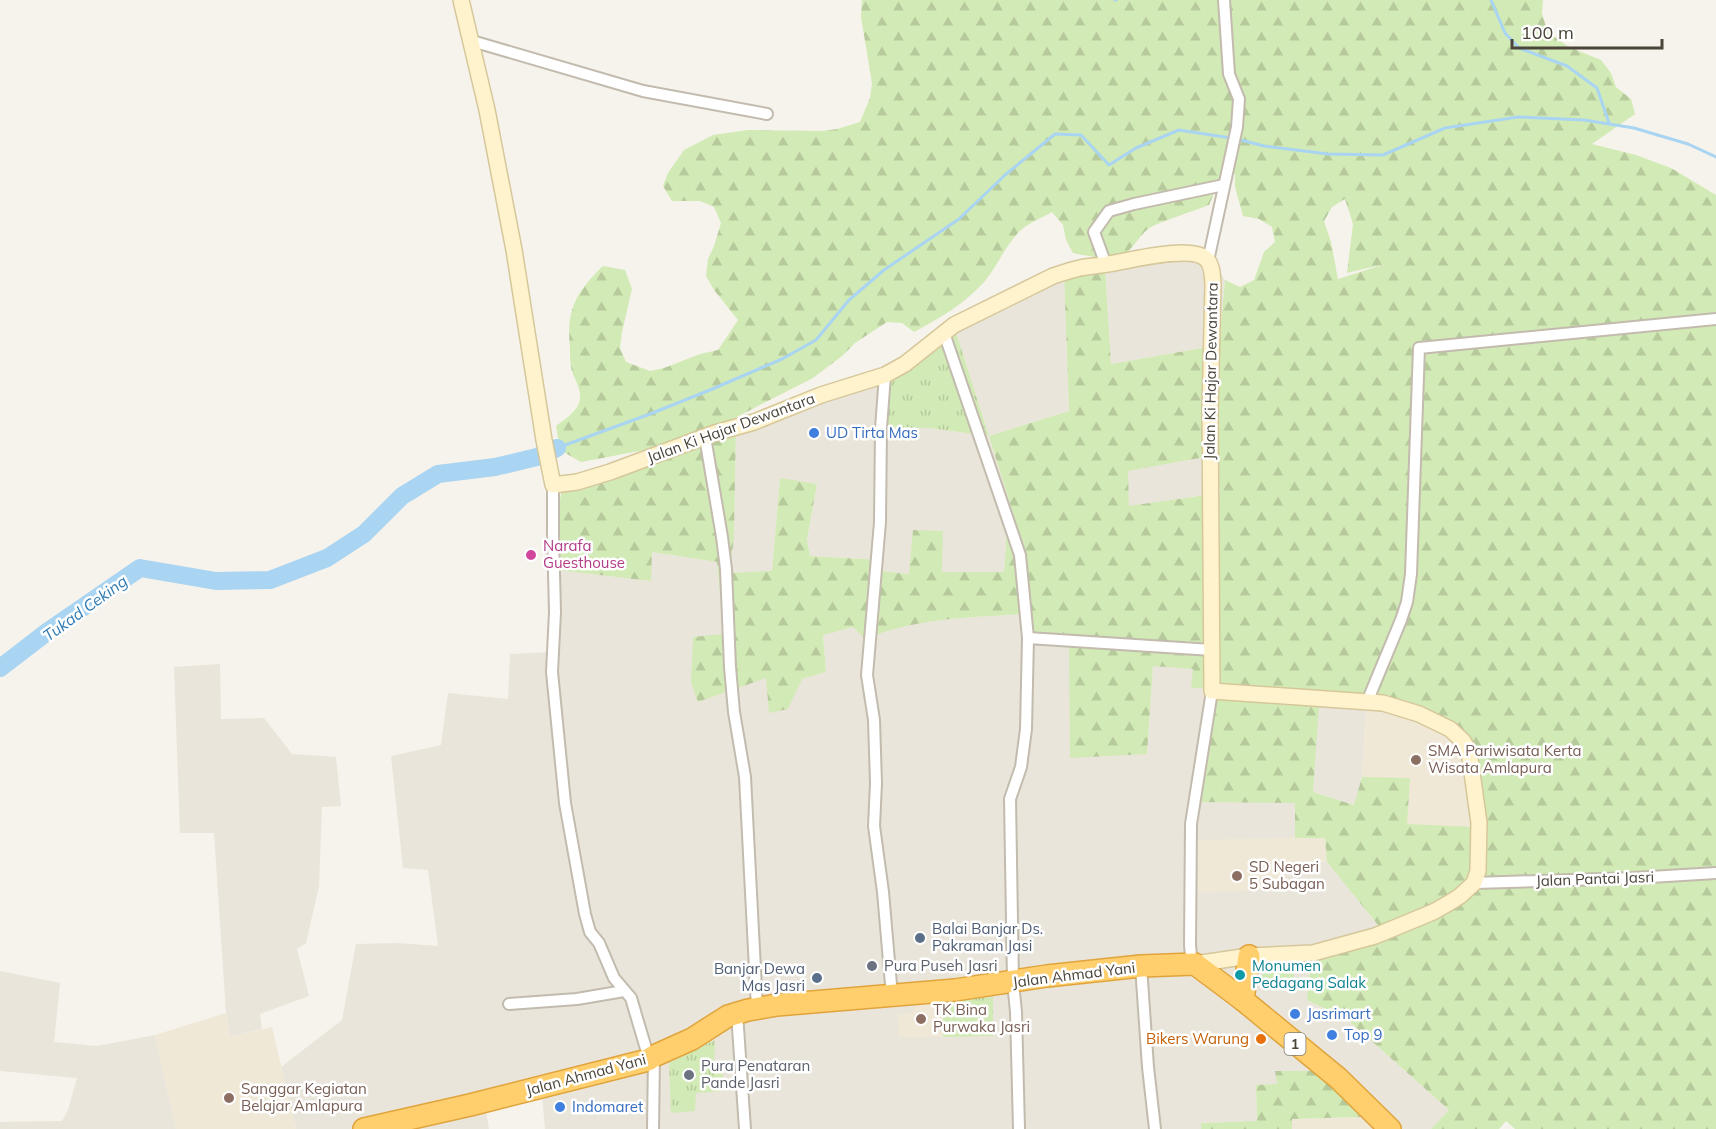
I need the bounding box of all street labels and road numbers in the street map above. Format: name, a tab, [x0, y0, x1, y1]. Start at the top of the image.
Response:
street label: Jalan Ki Hajar Dewantara	[1199, 282, 1222, 460]
street label: Jalan Ki Hajar Dewantara	[644, 388, 817, 467]
street label: Jalan Pantai Jasri	[1535, 867, 1655, 890]
street label: Jalan Ahmad Yani	[1012, 958, 1136, 991]
road number: 1	[1284, 1033, 1306, 1055]
street label: Jalan Ahmad Yani	[524, 1049, 648, 1100]

